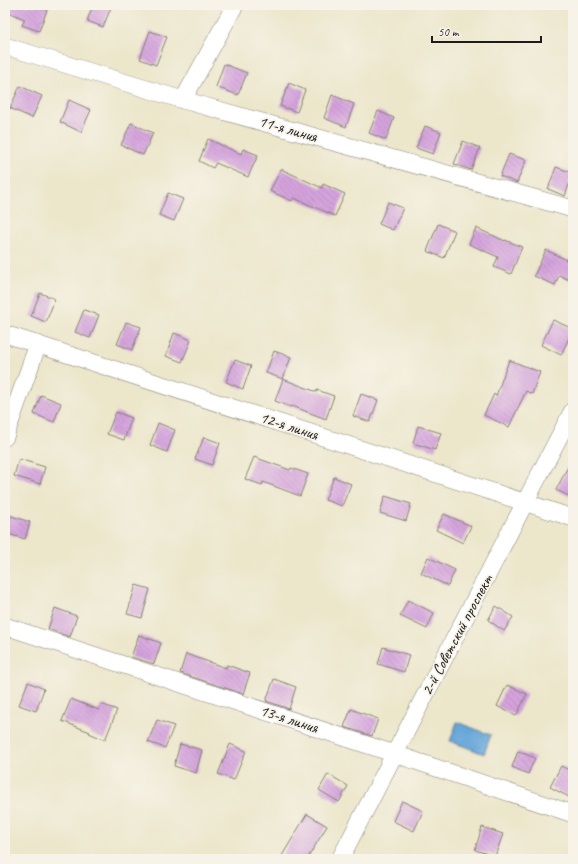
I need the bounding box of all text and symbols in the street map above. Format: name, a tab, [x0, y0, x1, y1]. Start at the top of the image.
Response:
scale bar	[432, 18, 541, 44]
text: 50 m	[438, 24, 460, 40]
street label: 11-я линия	[256, 111, 321, 147]
street label: 12-я линия	[257, 407, 322, 445]
street label: 2-й Советский проспект	[417, 570, 498, 699]
street label: 13-я линия	[257, 700, 322, 738]

